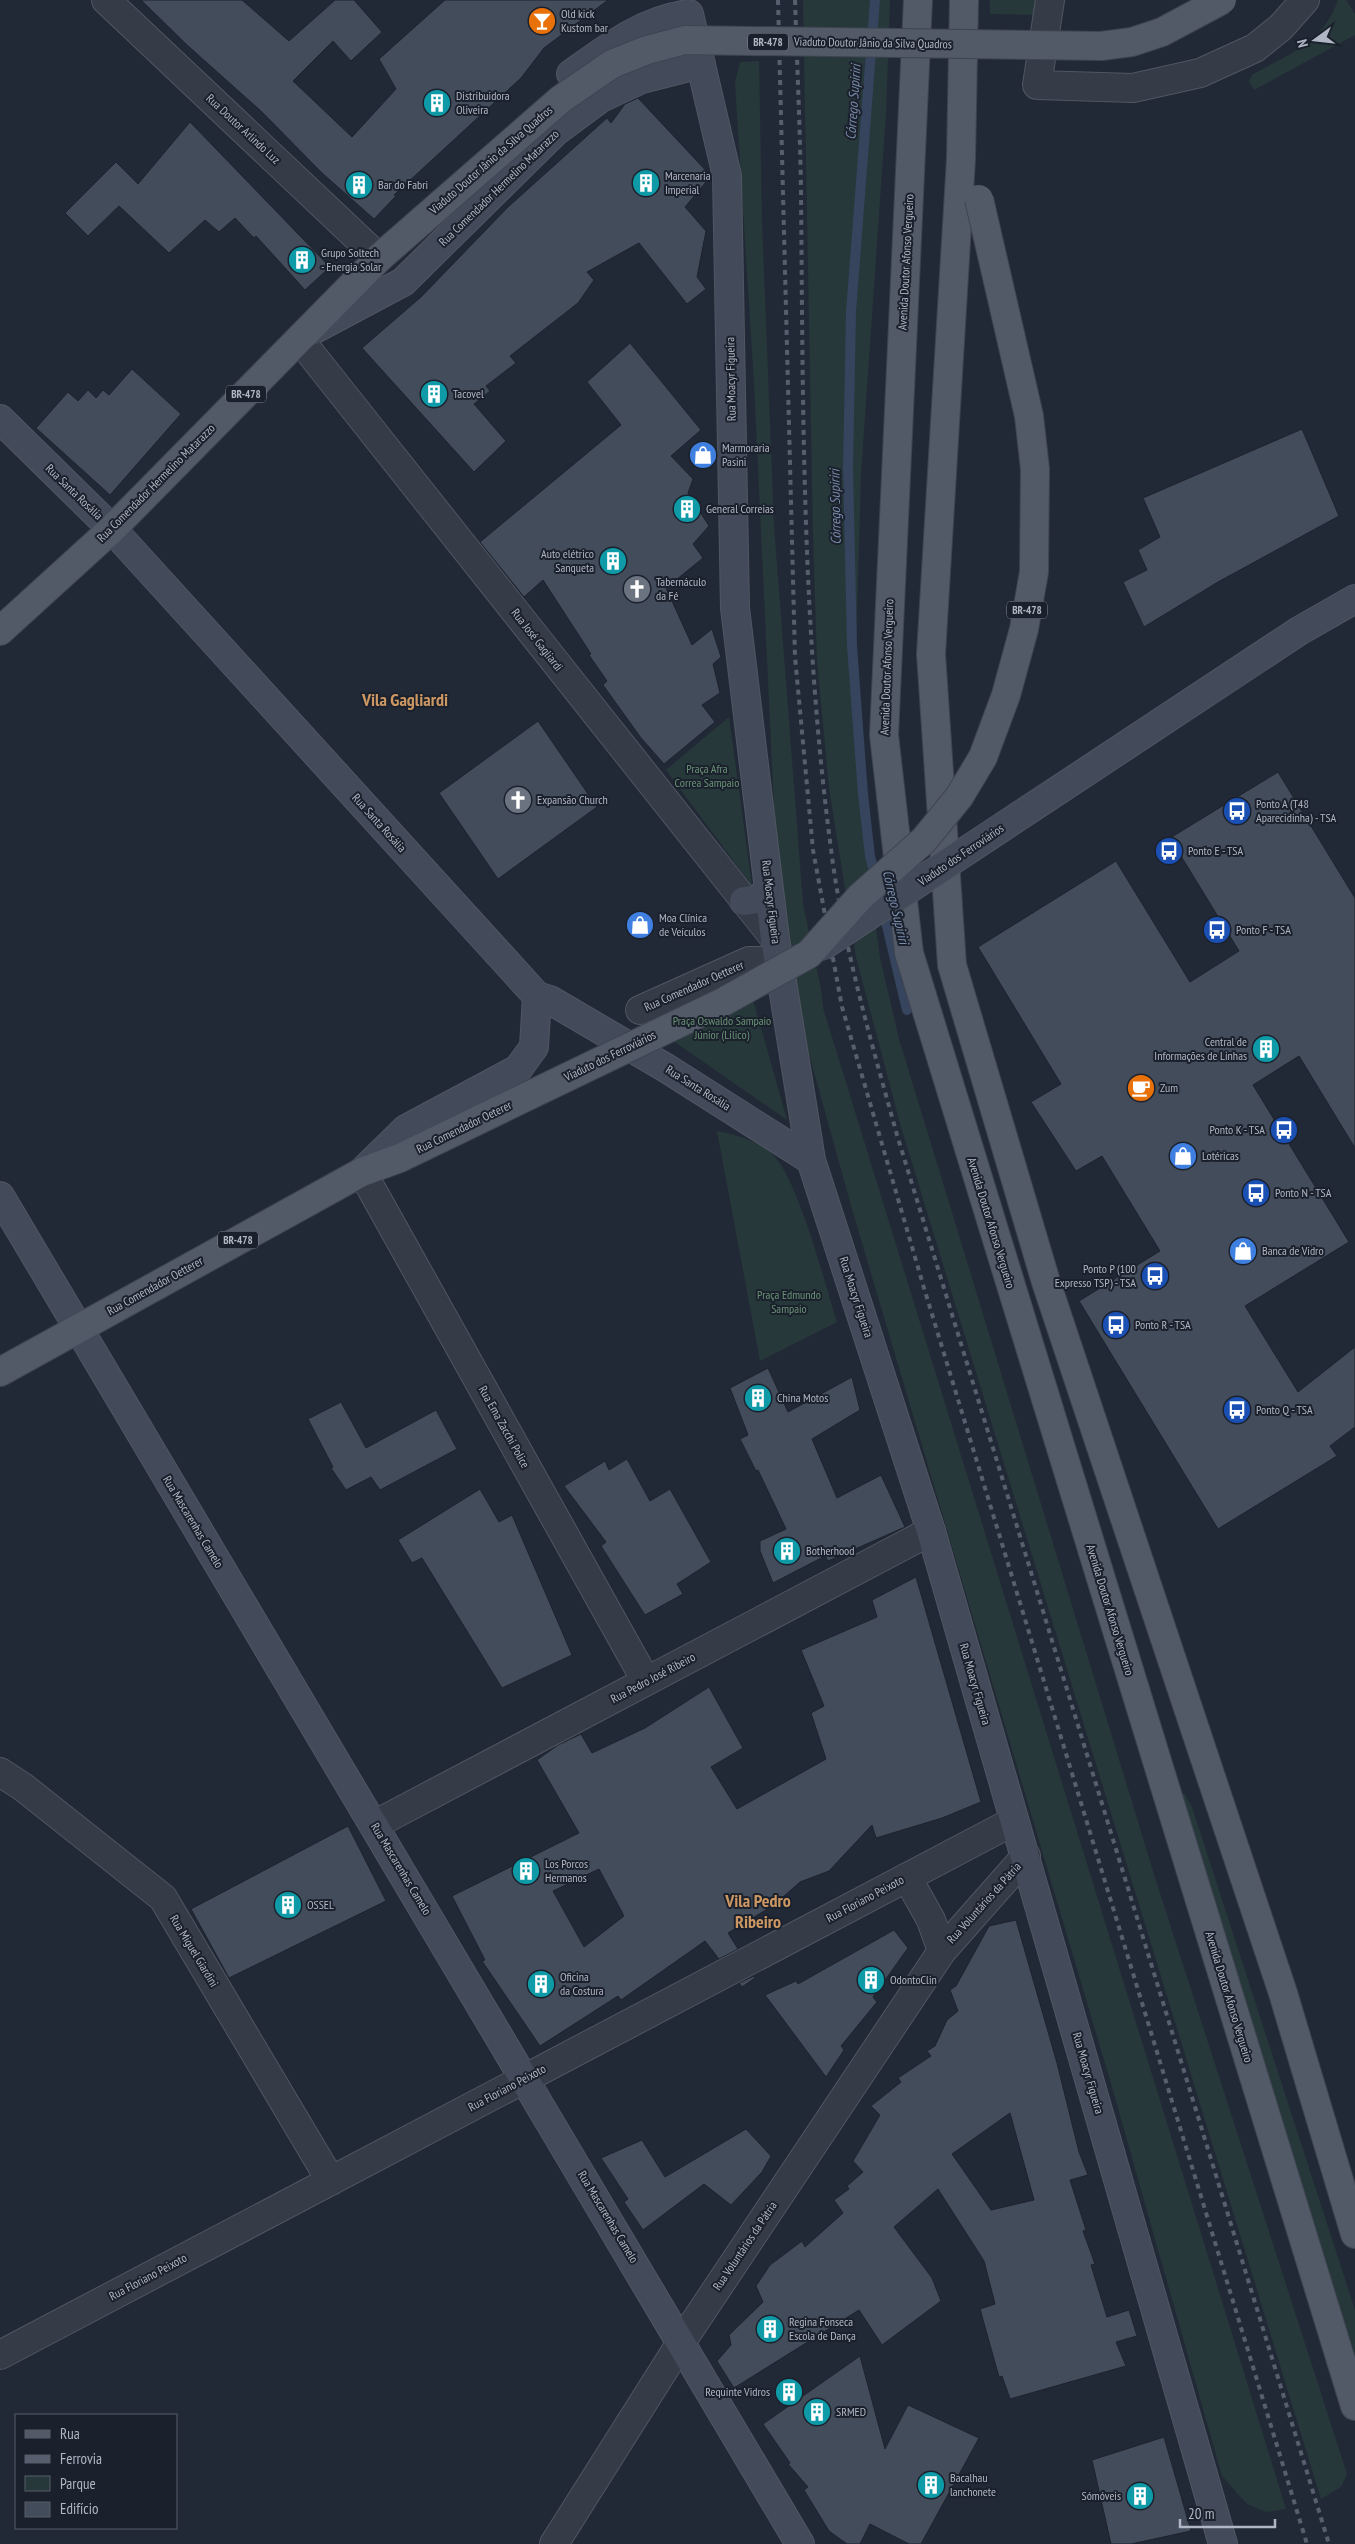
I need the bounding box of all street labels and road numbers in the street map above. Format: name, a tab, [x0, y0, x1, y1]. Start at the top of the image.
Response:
road number: BR-478	[748, 34, 788, 51]
street label: Viaduto Doutor Jânio da Silva Quadros	[793, 34, 952, 51]
street label: Rua Doutor Arlindo Luz	[203, 90, 283, 167]
street label: Viaduto Doutor Jânio da Silva Quadros	[425, 102, 555, 218]
street label: Rua Comendador Hermelino Matarazzo	[436, 126, 562, 249]
street label: Avenida Doutor Afonso Vergueiro	[894, 194, 917, 330]
street label: Rua Moacyr Figueira	[722, 337, 739, 421]
road number: BR-478	[226, 386, 266, 402]
street label: Rua Comendador Hermelino Matarazzo	[93, 420, 218, 545]
street label: Rua Santa Rosália	[43, 461, 106, 523]
street label: Avenida Doutor Afonso Vergueiro	[877, 599, 896, 735]
road number: BR-478	[1007, 602, 1047, 618]
street label: Rua José Gagliardi	[508, 605, 566, 674]
street label: Rua Santa Rosália	[349, 790, 410, 855]
street label: Viaduto dos Ferroviários	[914, 820, 1006, 889]
street label: Rua Moacyr Figueira	[759, 859, 784, 945]
street label: Rua Comendador Oetterer	[642, 957, 747, 1014]
street label: Viaduto dos Ferroviários	[561, 1027, 658, 1085]
street label: Rua Santa Rosália	[663, 1062, 734, 1114]
street label: Rua Comendador Oeterer	[414, 1097, 515, 1156]
street label: Avenida Doutor Afonso Vergueiro	[964, 1156, 1019, 1290]
road number: BR-478	[218, 1232, 258, 1248]
street label: Rua Comendador Oetterer	[104, 1253, 206, 1318]
street label: Rua Moacyr Figueira	[836, 1255, 877, 1339]
street label: Rua Ema Zacchi Police	[476, 1383, 533, 1471]
street label: Rua Mascarenhas Camelo	[160, 1473, 227, 1571]
street label: Avenida Doutor Afonso Vergueiro	[1083, 1543, 1138, 1677]
street label: Rua Moacyr Figueira	[957, 1641, 994, 1727]
street label: Rua Pedro José Ribeiro	[608, 1649, 698, 1706]
street label: Rua Mascarenhas Camelo	[368, 1820, 435, 1918]
street label: Rua Voluntários da Pátria	[943, 1859, 1024, 1946]
street label: Rua Floriano Peixoto	[823, 1872, 906, 1925]
street label: Rua Miguel Giardini	[167, 1912, 222, 1990]
street label: Avenida Doutor Afonso Vergueiro	[1202, 1930, 1257, 2064]
street label: Rua Moacyr Figueira	[1070, 2030, 1107, 2116]
street label: Rua Floriano Peixoto	[465, 2061, 548, 2114]
street label: Rua Mascarenhas Camelo	[575, 2168, 642, 2266]
street label: Rua Voluntários da Pátria	[709, 2198, 780, 2293]
street label: Rua Floriano Peixoto	[106, 2250, 189, 2303]

